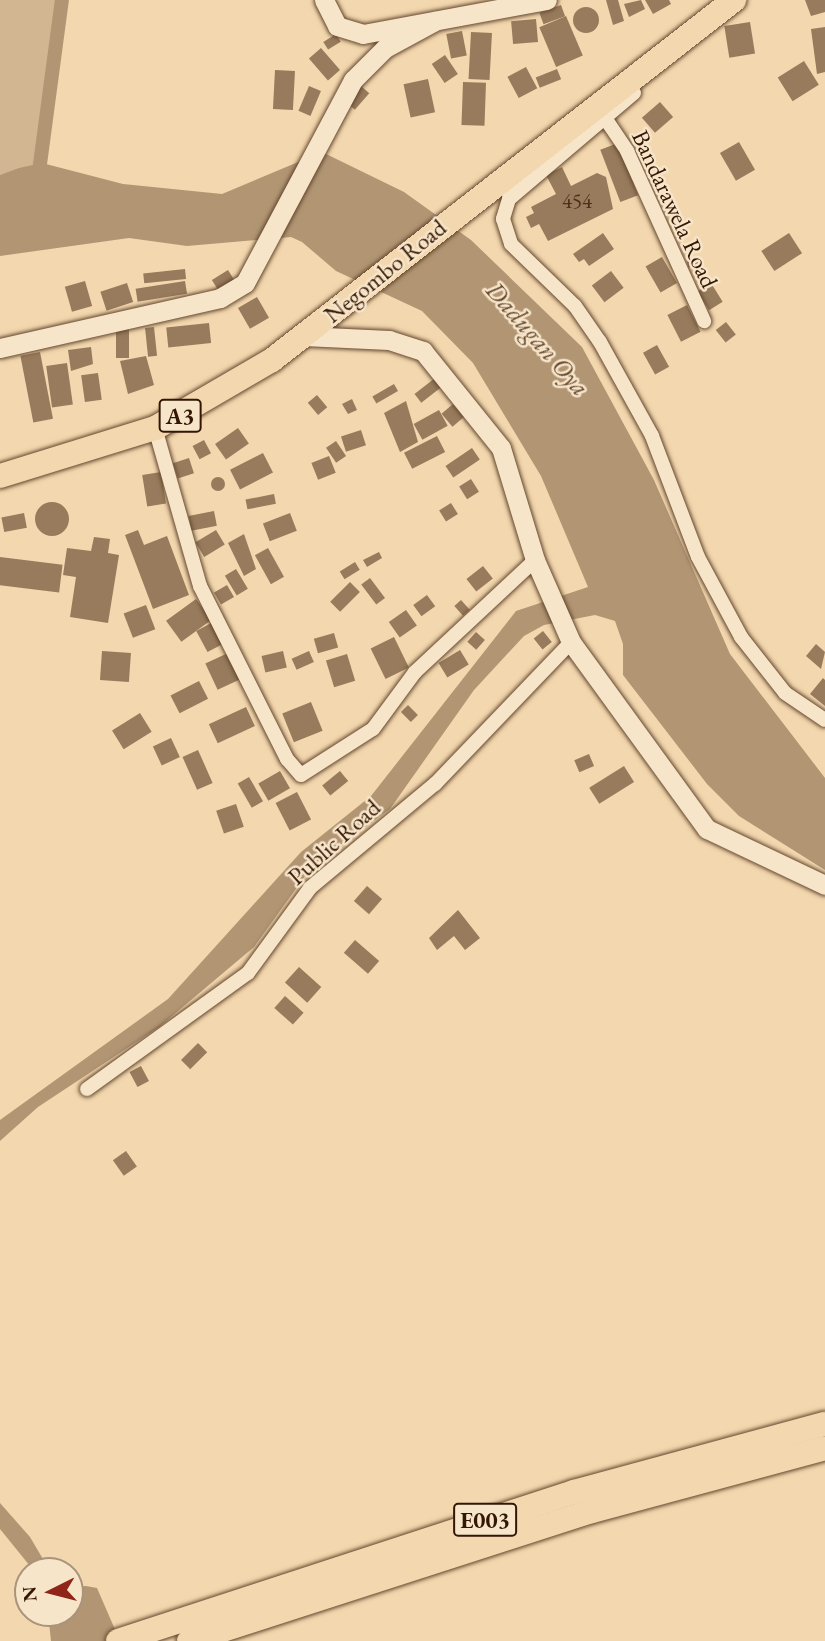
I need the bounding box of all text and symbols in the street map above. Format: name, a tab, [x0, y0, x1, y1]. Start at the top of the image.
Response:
street label: Bandarawela Road	[626, 126, 724, 292]
house number: 454	[562, 188, 592, 214]
street label: Negombo Road	[318, 213, 452, 329]
water label: Dadugan Oya	[479, 275, 595, 403]
road number: A3	[157, 396, 203, 436]
street label: Public Road	[282, 793, 386, 891]
road number: E003	[452, 1500, 518, 1540]
north arrow	[14, 1557, 84, 1627]
text: N	[16, 1585, 43, 1603]

